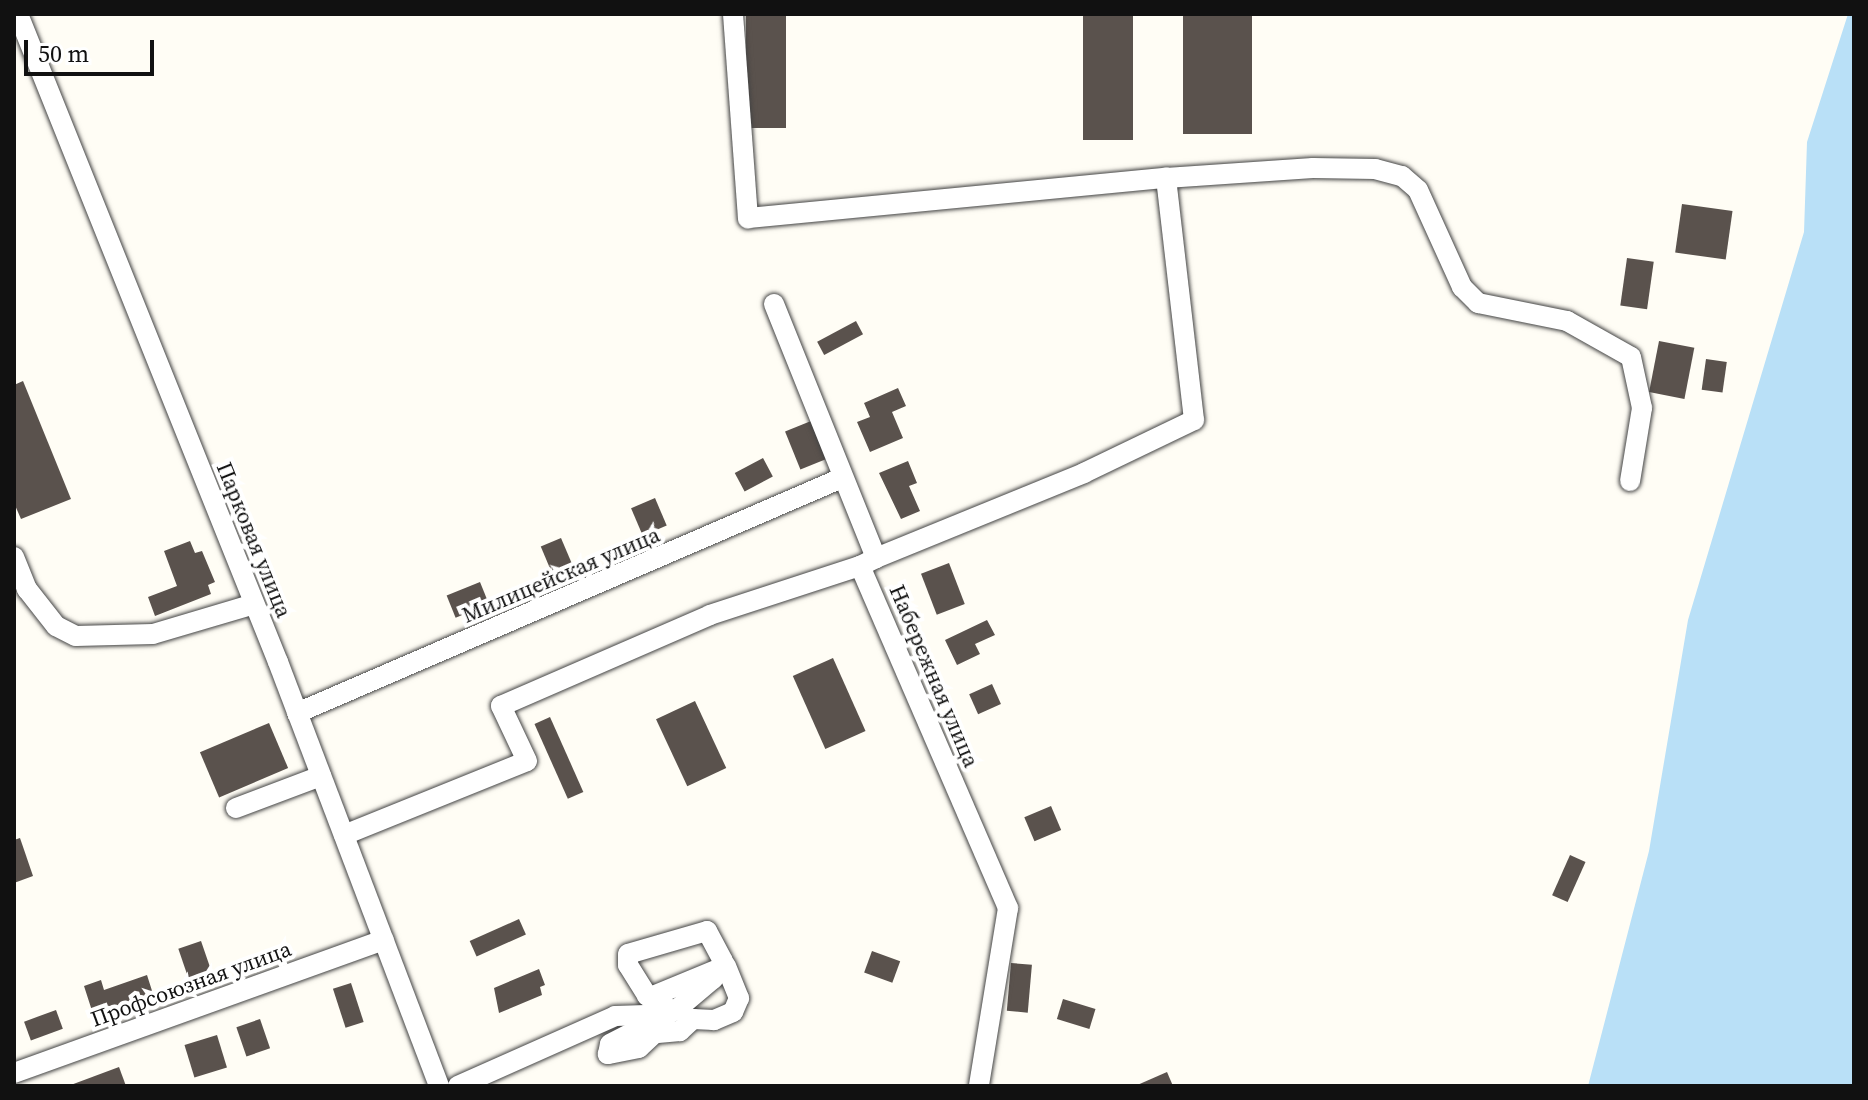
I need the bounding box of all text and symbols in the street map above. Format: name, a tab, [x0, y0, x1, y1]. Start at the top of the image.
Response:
scale bar	[28, 24, 158, 74]
text: 50 m	[38, 37, 89, 70]
street label: Парковая улица	[211, 458, 297, 622]
street label: Милицейская улица	[458, 521, 664, 629]
street label: Набережная улица	[884, 581, 984, 771]
street label: Профсоюзная улица	[87, 935, 295, 1033]

